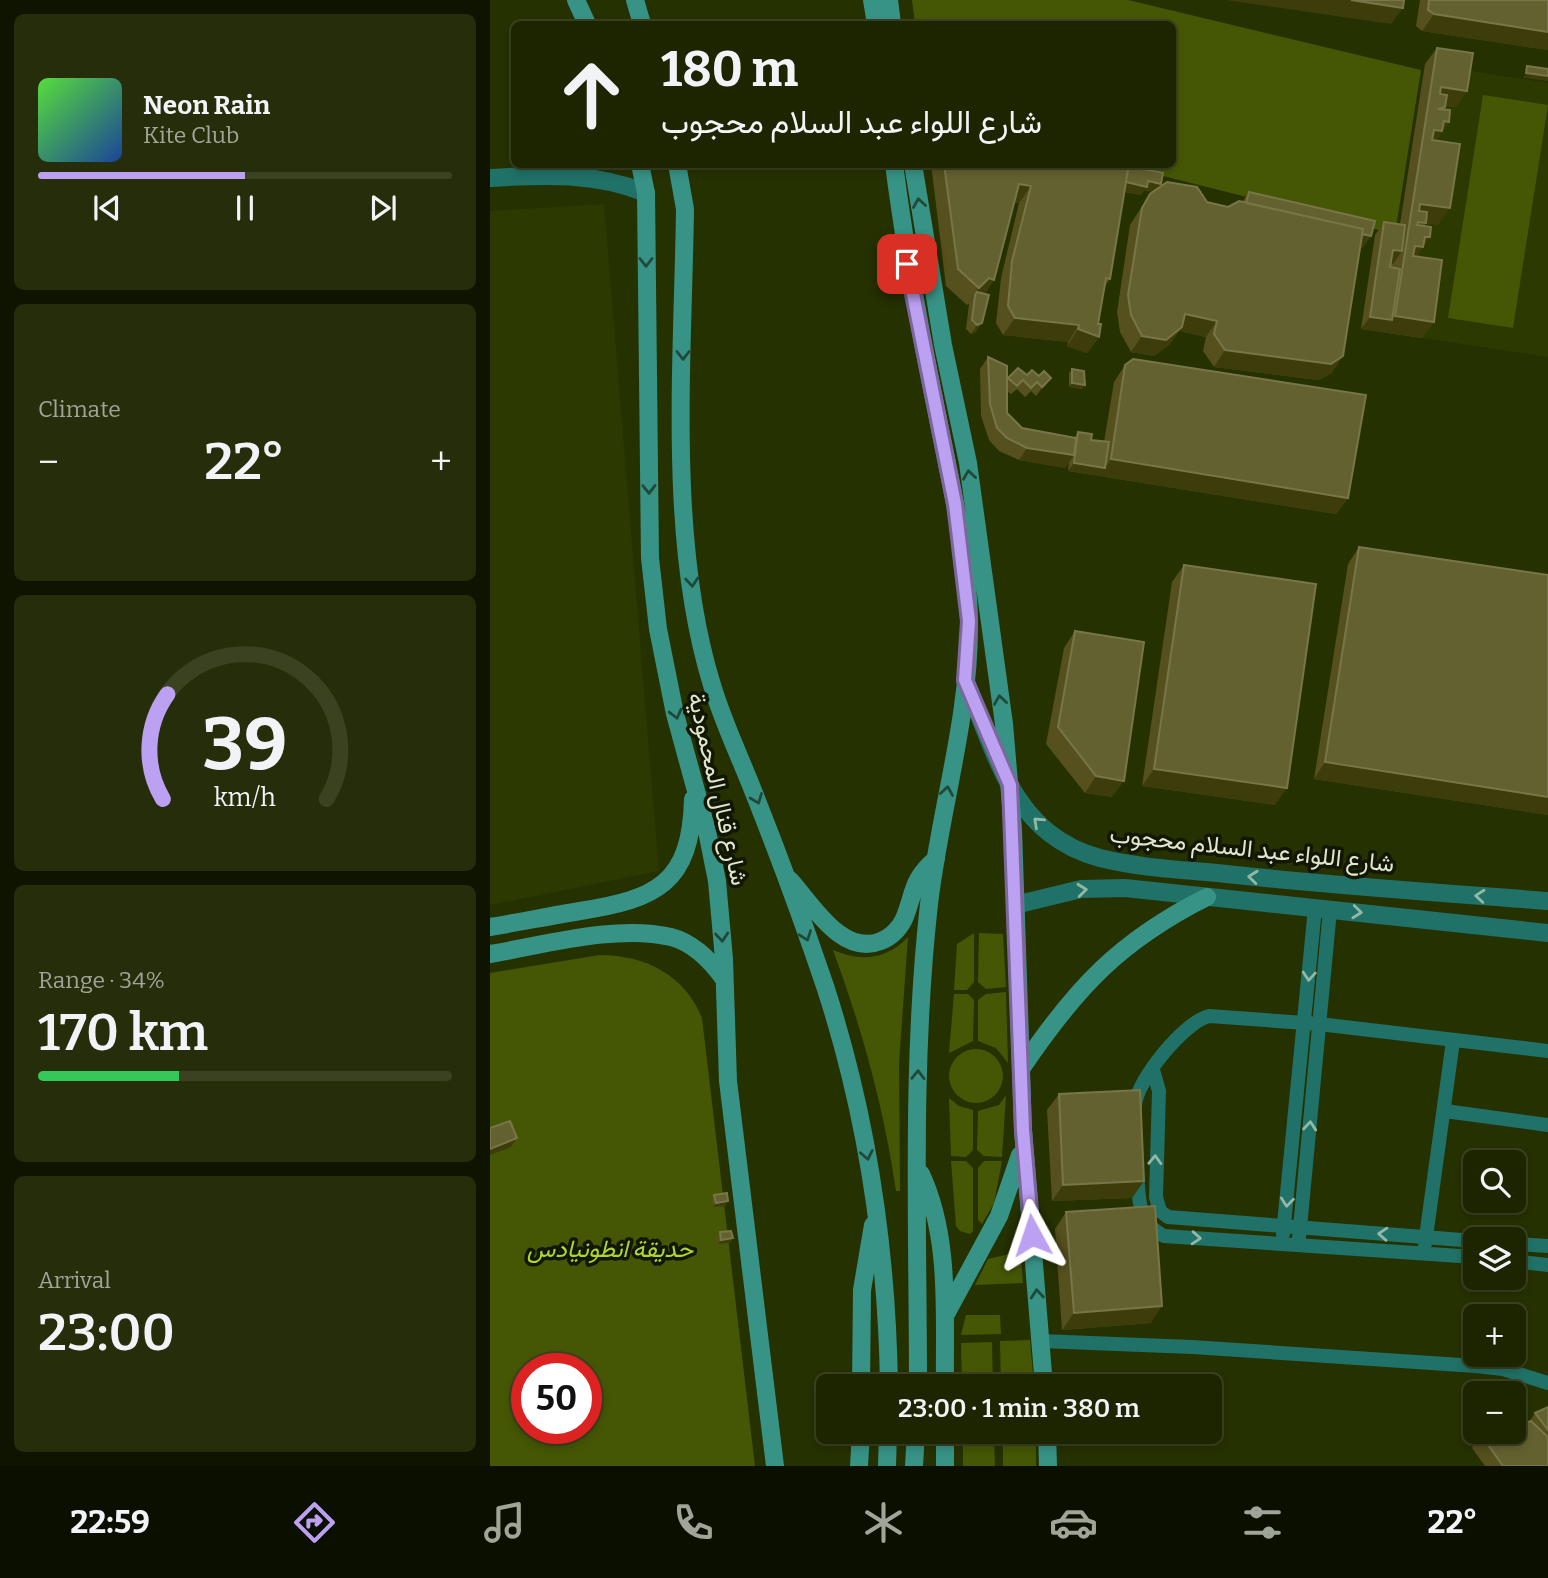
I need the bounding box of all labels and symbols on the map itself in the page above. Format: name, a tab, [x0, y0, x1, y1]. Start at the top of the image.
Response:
one-way arrow	[912, 197, 927, 209]
pin	[877, 234, 937, 294]
one-way arrow	[638, 257, 654, 267]
one-way arrow	[676, 349, 691, 360]
one-way arrow	[962, 469, 977, 480]
one-way arrow	[641, 484, 657, 495]
one-way arrow	[684, 577, 699, 588]
street label: شارع قنال المحمودية	[680, 690, 754, 889]
one-way arrow	[993, 694, 1008, 706]
one-way arrow	[668, 708, 682, 720]
one-way arrow	[939, 786, 954, 797]
one-way arrow	[748, 792, 762, 804]
one-way arrow	[1033, 818, 1046, 830]
street label: شارع اللواء عبد السلام محجوب	[1108, 820, 1396, 880]
one-way arrow	[1247, 870, 1258, 885]
one-way arrow	[1076, 882, 1087, 897]
one-way arrow	[1474, 888, 1485, 903]
one-way arrow	[1351, 905, 1363, 920]
one-way arrow	[798, 929, 812, 941]
one-way arrow	[714, 931, 729, 942]
one-way arrow	[1302, 971, 1317, 982]
one-way arrow	[910, 1069, 925, 1080]
one-way arrow	[1302, 1121, 1317, 1132]
one-way arrow	[859, 1148, 874, 1160]
one-way arrow	[1148, 1155, 1163, 1166]
one-way arrow	[1280, 1197, 1295, 1208]
position arrow	[995, 1198, 1069, 1272]
one-way arrow	[1377, 1227, 1388, 1242]
one-way arrow	[1191, 1230, 1202, 1245]
park label: حديقة انطونيادس	[527, 1235, 694, 1264]
one-way arrow	[1030, 1288, 1045, 1299]
speed limit sign: 50	[511, 1353, 602, 1444]

